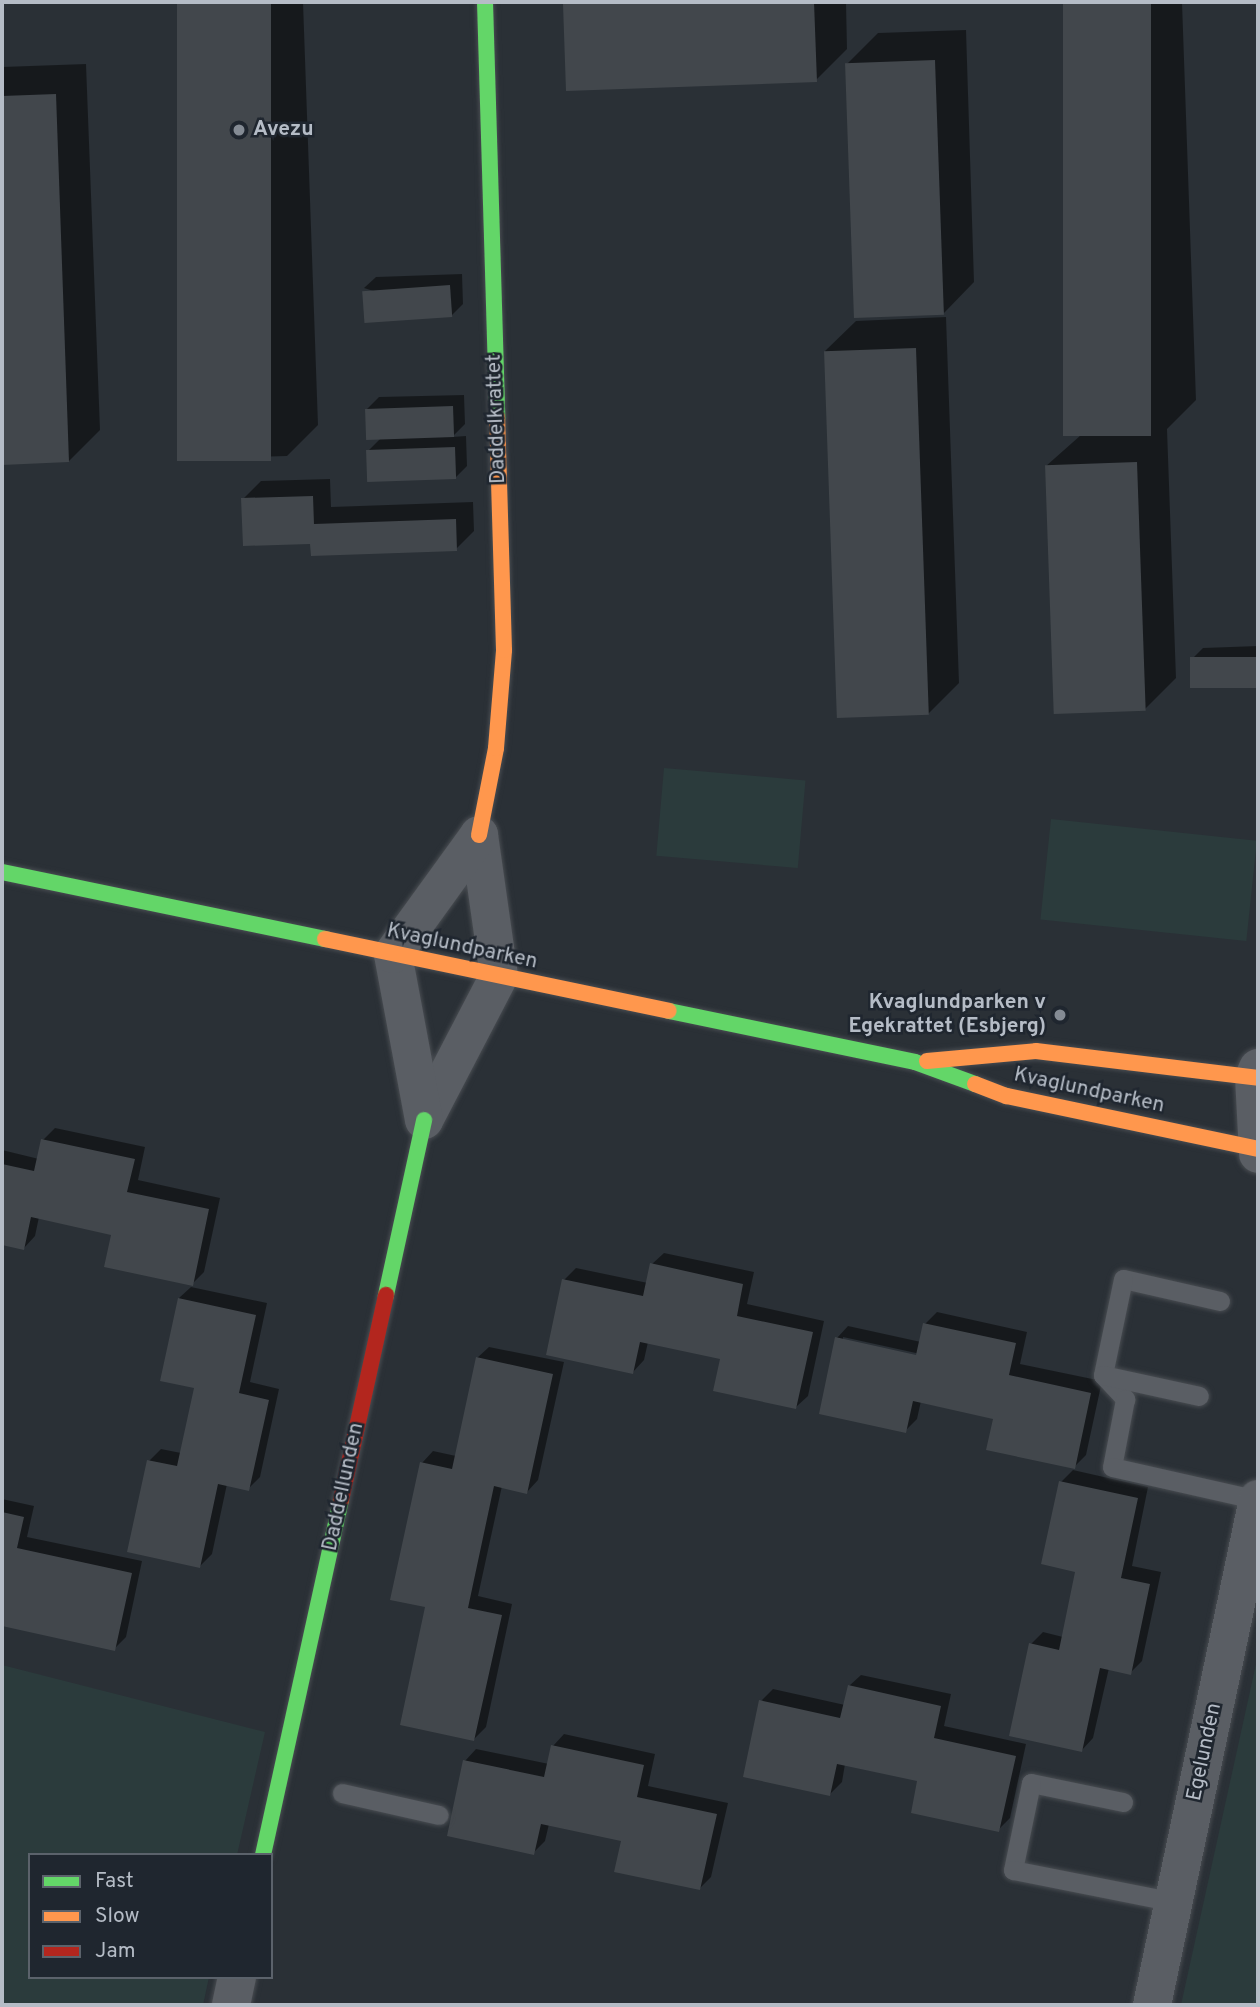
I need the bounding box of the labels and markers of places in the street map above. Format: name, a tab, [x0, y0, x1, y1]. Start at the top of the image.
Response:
place label: Avezu	[253, 117, 314, 143]
marker: Avezu	[231, 122, 247, 138]
place label: Kvaglundparken v Egekrattet (Esbjerg)	[849, 990, 1046, 1040]
marker: Kvaglundparken v Egekrattet (Esbjerg)	[1052, 1007, 1068, 1023]

